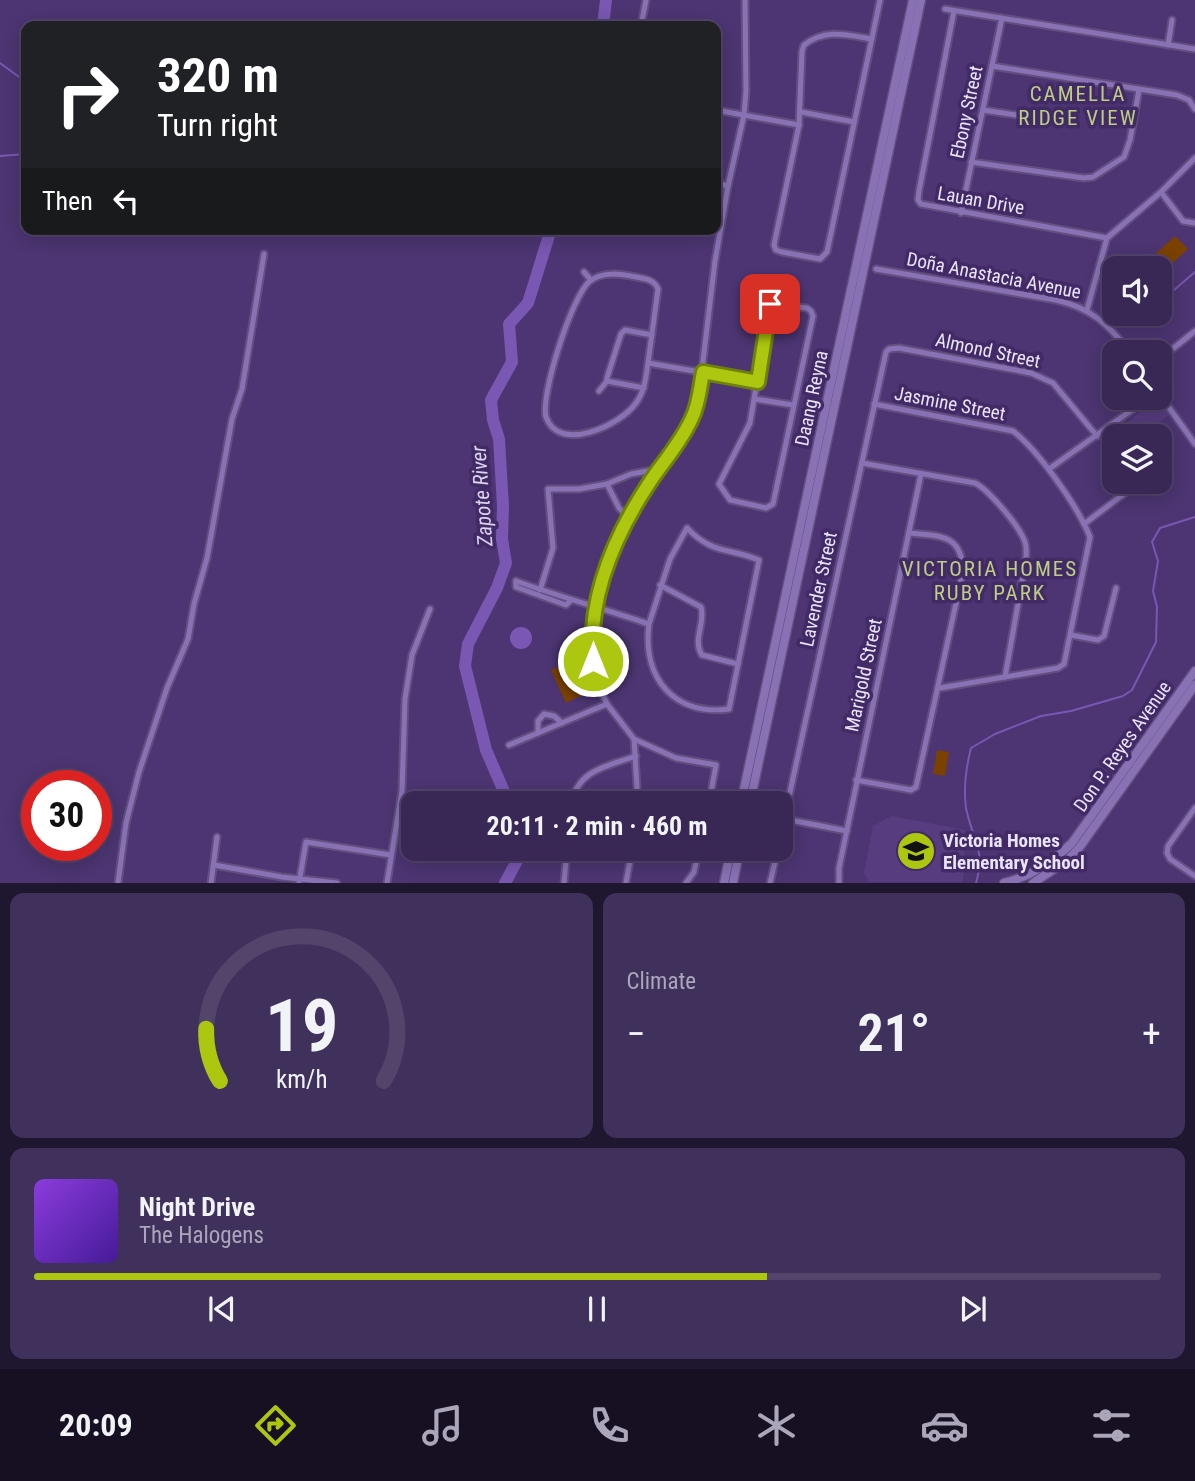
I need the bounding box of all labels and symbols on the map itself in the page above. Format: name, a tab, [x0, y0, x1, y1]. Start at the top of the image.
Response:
street label: Ebony Street	[945, 64, 988, 161]
district label: CAMELLA RIDGE VIEW	[1018, 82, 1138, 130]
street label: Lauan Drive	[936, 182, 1026, 219]
street label: Doña Anastacia Avenue	[905, 247, 1083, 304]
pin	[740, 274, 800, 334]
street label: Almond Street	[933, 328, 1042, 373]
street label: Daang Reyna	[790, 348, 833, 448]
street label: Jasmine Street	[892, 381, 1007, 426]
water label: Zapote River	[466, 444, 498, 548]
street label: Lavender Street	[795, 529, 842, 649]
district label: VICTORIA HOMES RUBY PARK	[902, 557, 1078, 605]
street label: Marigold Street	[840, 616, 887, 734]
position arrow	[556, 624, 630, 698]
street label: Don P. Reyes Avenue	[1069, 676, 1176, 816]
speed limit sign: 30	[21, 770, 112, 861]
place label: Victoria Homes Elementary School	[943, 829, 1085, 874]
school or university icon: Victoria Homes Elementary School	[895, 830, 937, 872]

